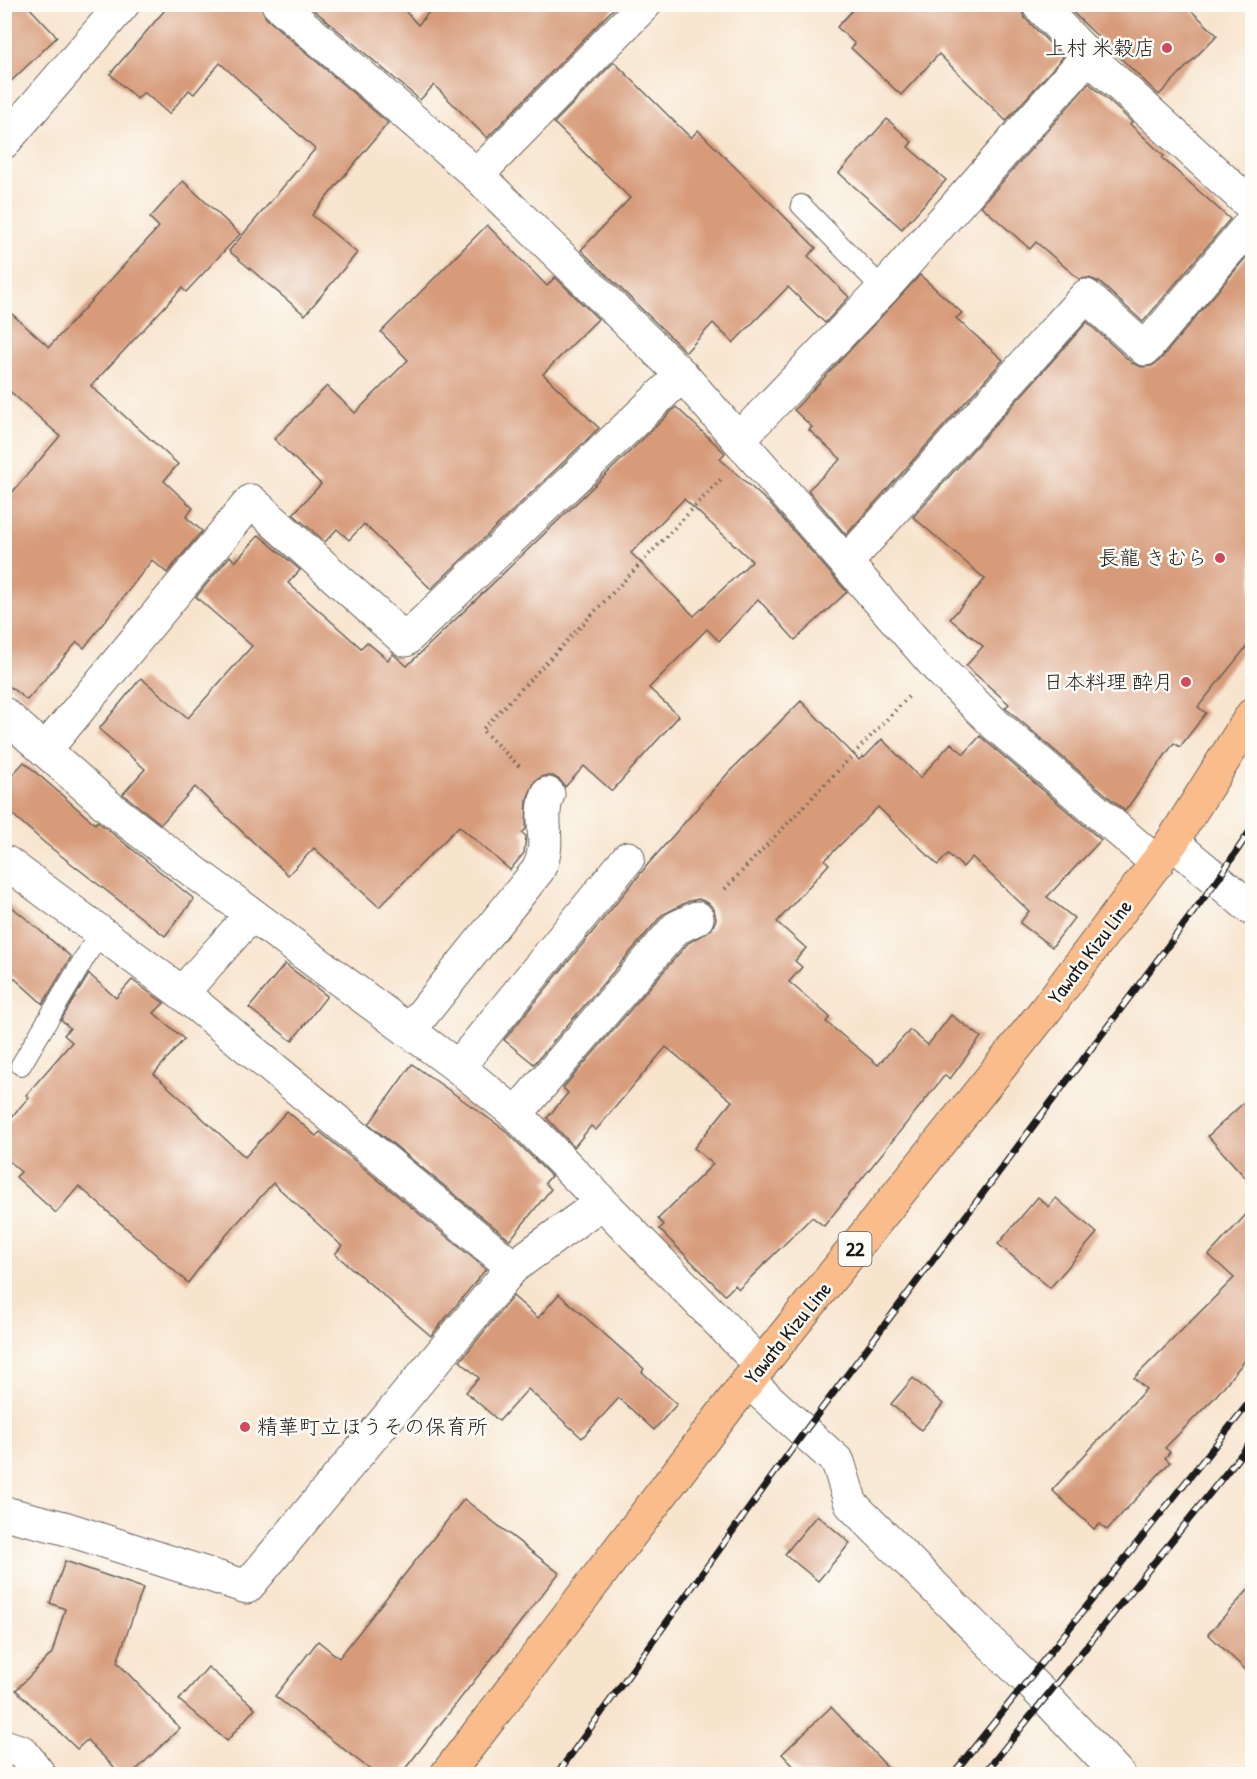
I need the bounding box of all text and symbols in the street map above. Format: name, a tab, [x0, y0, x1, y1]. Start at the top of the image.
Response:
place label: 上村 米穀店	[1045, 33, 1155, 62]
marker: 上村 米穀店	[1160, 41, 1174, 55]
place label: 長龍 きむら	[1098, 543, 1208, 572]
marker: 長龍 きむら	[1213, 551, 1227, 565]
place label: 日本料理 酔月	[1043, 667, 1174, 696]
marker: 日本料理 酔月	[1179, 675, 1193, 689]
street label: Yawata Kizu Line	[1041, 893, 1139, 1010]
road number: 22	[838, 1232, 872, 1266]
street label: Yawata Kizu Line	[737, 1275, 838, 1390]
place label: 精華町立ほうその保育所	[257, 1412, 488, 1441]
marker: 精華町立ほうその保育所	[238, 1420, 252, 1434]

